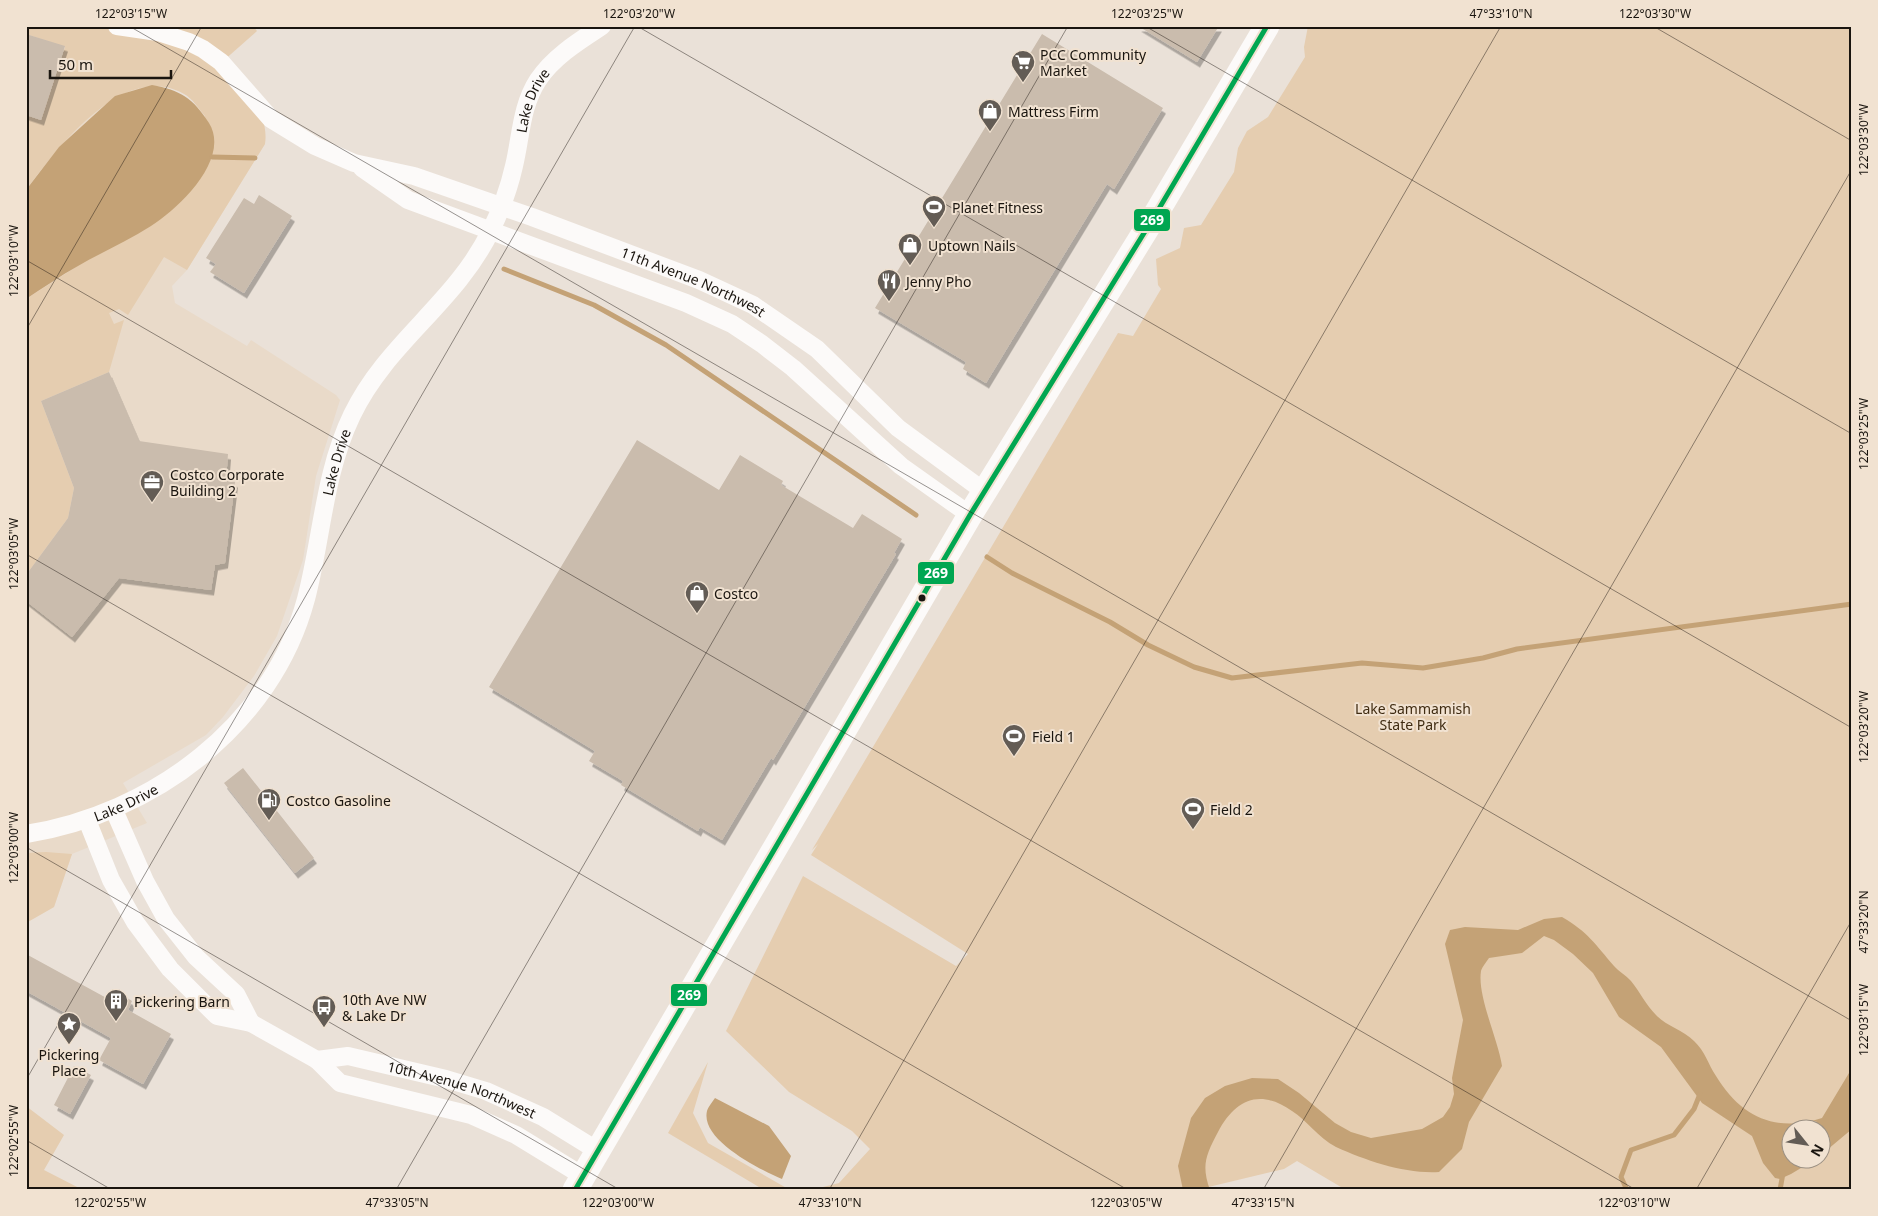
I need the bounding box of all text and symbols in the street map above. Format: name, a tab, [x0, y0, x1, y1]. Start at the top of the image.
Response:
text: 122°03'15"W	[95, 5, 167, 22]
text: 122°03'20"W	[603, 5, 675, 22]
text: 122°03'25"W	[1111, 5, 1183, 22]
text: 47°33'10"N	[1469, 5, 1533, 22]
text: 122°03'30"W	[1619, 5, 1691, 22]
place label: PCC Community Market	[1040, 45, 1147, 80]
scale bar	[50, 48, 171, 80]
supermarket icon: PCC Community Market	[1010, 49, 1036, 83]
text: 50 m	[58, 54, 93, 74]
street label: Lake Drive	[511, 63, 553, 134]
shop icon: Mattress Firm	[977, 98, 1003, 132]
place label: Mattress Firm	[1008, 102, 1099, 121]
text: 122°03'30"W	[1855, 104, 1872, 176]
sports icon: Planet Fitness	[921, 194, 947, 228]
place label: Planet Fitness	[952, 198, 1043, 217]
line badge: 269	[1133, 208, 1171, 232]
text: 269	[1140, 210, 1164, 229]
text: 122°03'10"W	[5, 225, 22, 297]
shop icon: Uptown Nails	[897, 232, 923, 266]
place label: Uptown Nails	[928, 236, 1016, 255]
street label: 11th Avenue Northwest	[619, 242, 770, 321]
restaurant icon: Jenny Pho	[876, 268, 902, 302]
place label: Jenny Pho	[904, 272, 971, 291]
text: 122°03'25"W	[1855, 398, 1872, 470]
street label: Lake Drive	[317, 426, 355, 497]
place label: Costco Corporate Building 2	[170, 465, 284, 500]
office icon: Costco Corporate Building 2	[139, 469, 165, 503]
text: 122°03'05"W	[5, 518, 22, 590]
line badge: 269	[917, 561, 955, 585]
text: 269	[924, 563, 948, 582]
shop icon: Costco	[684, 580, 710, 614]
place label: Costco	[714, 584, 758, 603]
unlabelled marker	[917, 593, 927, 603]
text: 122°03'20"W	[1855, 691, 1872, 763]
park label: Lake Sammamish State Park	[1355, 699, 1471, 734]
sports icon: Field 1	[1001, 723, 1027, 757]
place label: Field 1	[1032, 727, 1075, 746]
street label: Lake Drive	[91, 779, 161, 825]
fuel station icon: Costco Gasoline	[256, 787, 282, 821]
place label: Costco Gasoline	[286, 791, 391, 810]
sports icon: Field 2	[1180, 796, 1206, 830]
place label: Field 2	[1210, 800, 1253, 819]
text: 122°03'00"W	[5, 812, 22, 884]
text: 47°33'20"N	[1855, 890, 1872, 954]
line badge: 269	[670, 983, 708, 1007]
text: 122°03'15"W	[1855, 984, 1872, 1056]
text: 269	[677, 985, 701, 1004]
building icon: Pickering Barn	[103, 988, 129, 1022]
place label: 10th Ave NW & Lake Dr	[342, 990, 427, 1025]
place label: Pickering Barn	[134, 992, 230, 1011]
bus stop icon: 10th Ave NW & Lake Dr	[311, 994, 337, 1028]
place icon: Pickering Place	[56, 1011, 82, 1045]
place label: Pickering Place	[39, 1045, 99, 1080]
street label: 10th Avenue Northwest	[386, 1056, 539, 1122]
text: 122°02'55"W	[5, 1105, 22, 1177]
north arrow	[1780, 1118, 1830, 1168]
text: N	[1807, 1141, 1829, 1160]
text: 122°02'55"W	[74, 1194, 146, 1211]
text: 47°33'05"N	[365, 1194, 429, 1211]
text: 122°03'00"W	[582, 1194, 654, 1211]
text: 47°33'10"N	[798, 1194, 862, 1211]
text: 122°03'05"W	[1090, 1194, 1162, 1211]
text: 47°33'15"N	[1231, 1194, 1295, 1211]
text: 122°03'10"W	[1598, 1194, 1670, 1211]

